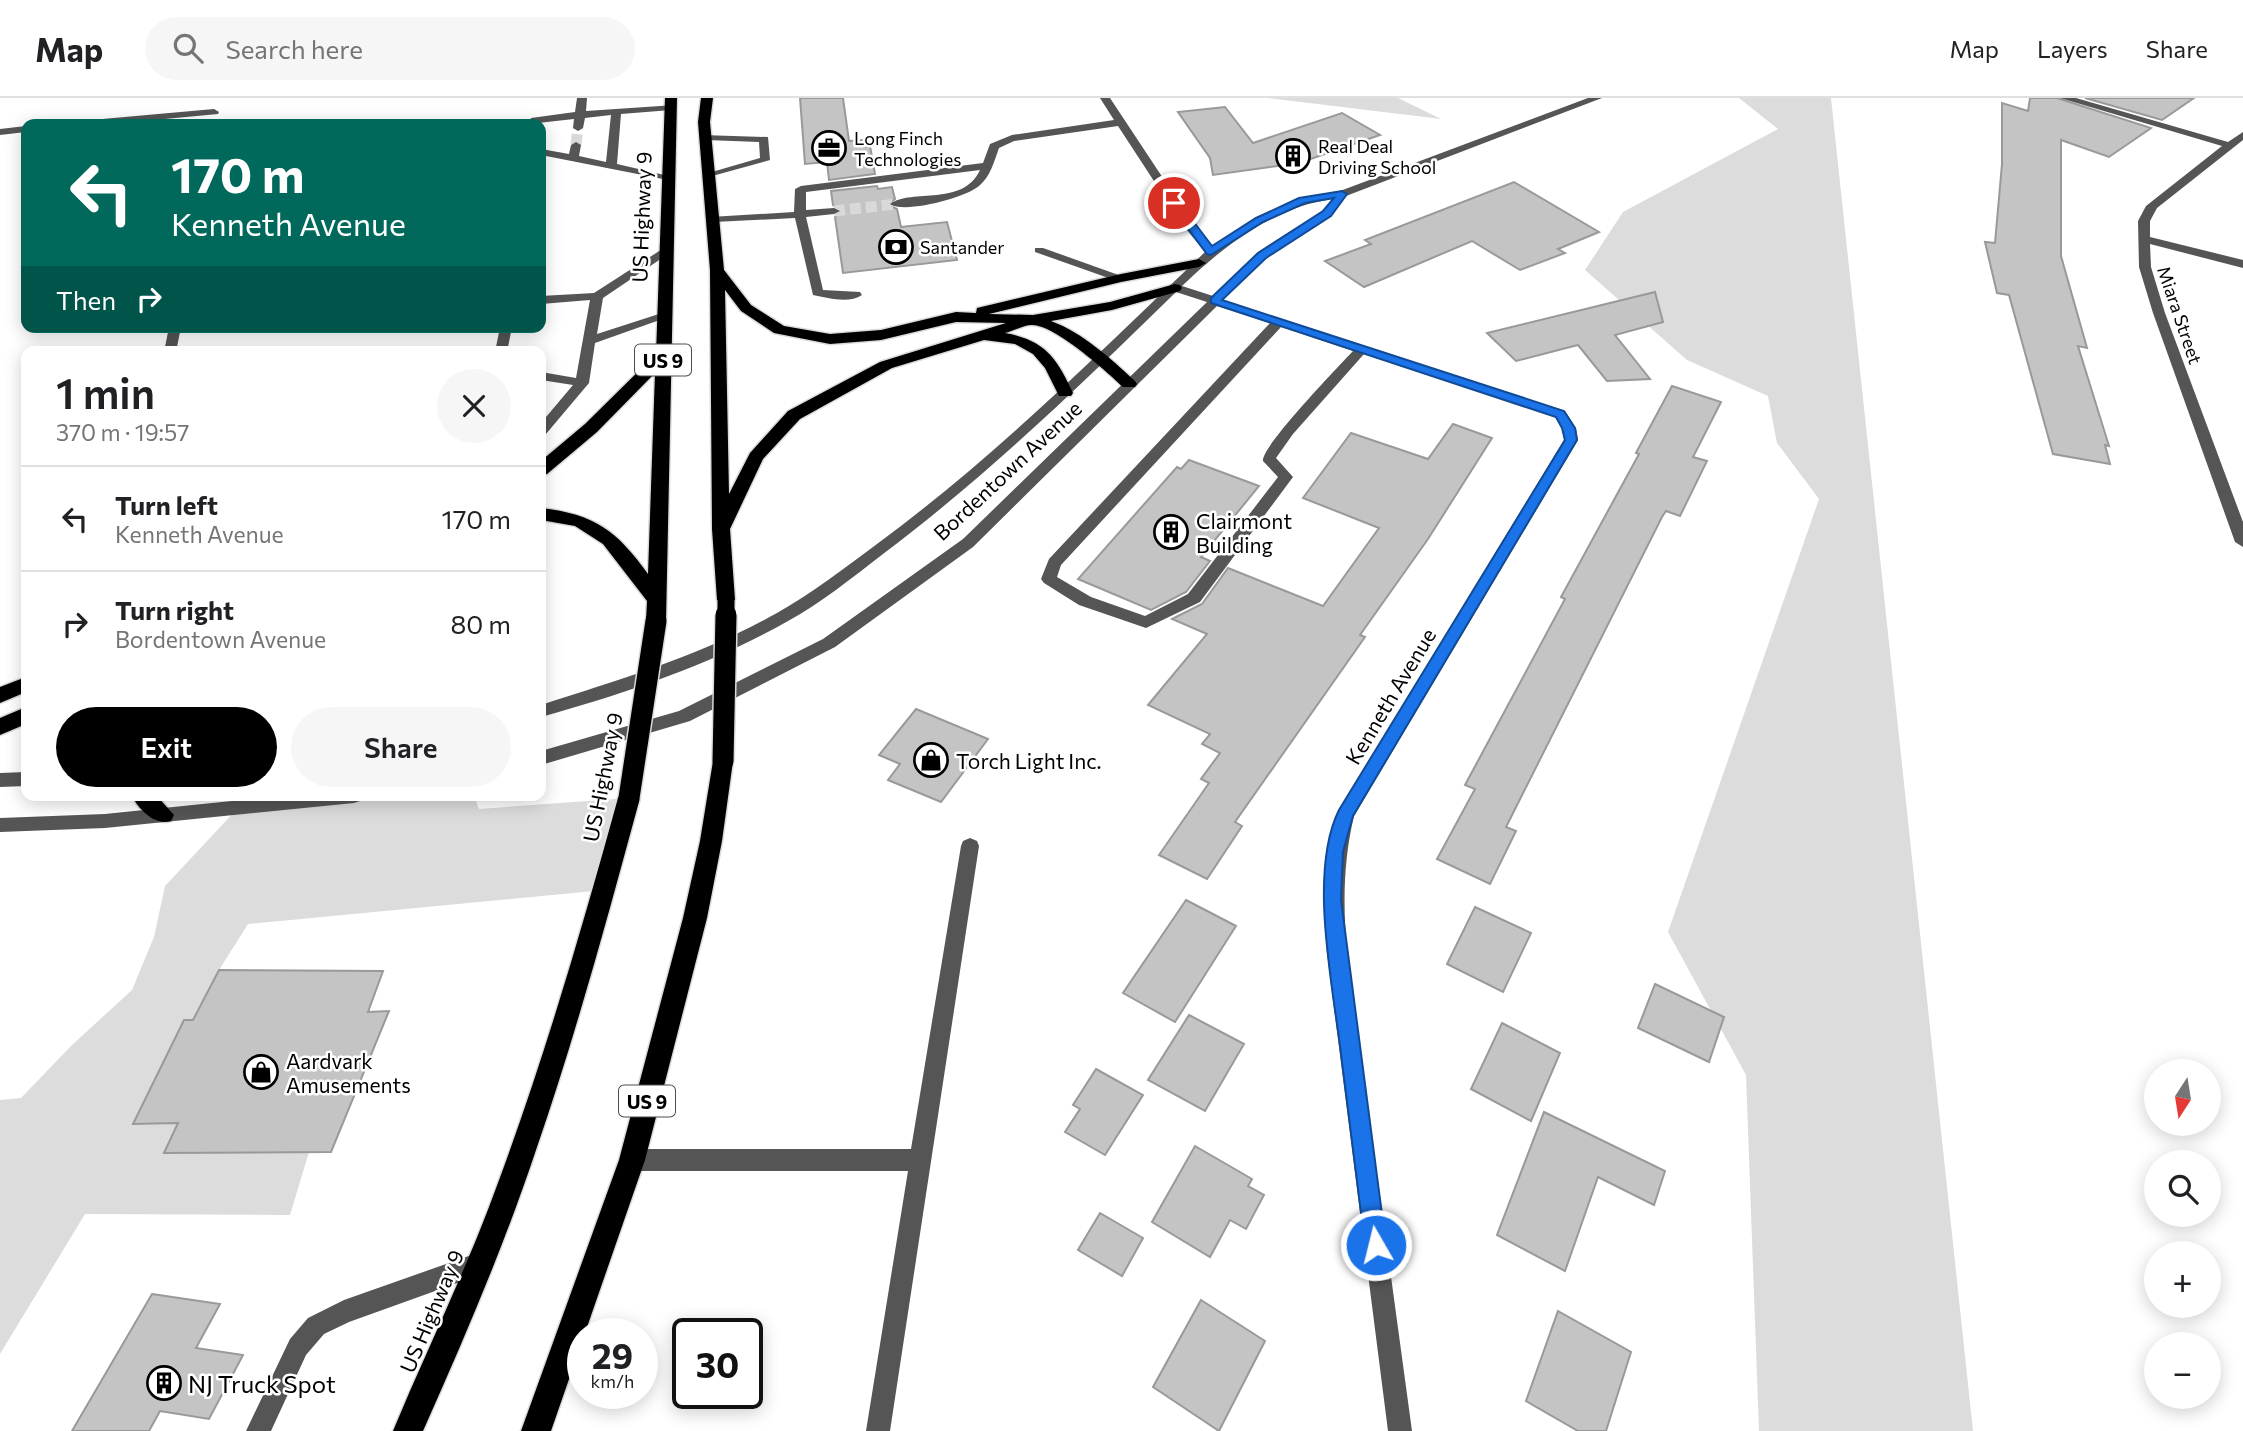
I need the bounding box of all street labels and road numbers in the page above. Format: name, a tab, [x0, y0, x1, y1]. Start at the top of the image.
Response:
street label: US Highway 9	[626, 151, 656, 283]
street label: Miara Street	[2153, 263, 2207, 367]
road number: US 9	[635, 344, 691, 376]
street label: Bordentown Avenue	[928, 395, 1086, 545]
street label: Kenneth Avenue	[1340, 624, 1440, 768]
street label: US Highway 9	[577, 710, 627, 844]
road number: US 9	[619, 1085, 675, 1116]
street label: US Highway 9	[394, 1246, 468, 1376]

